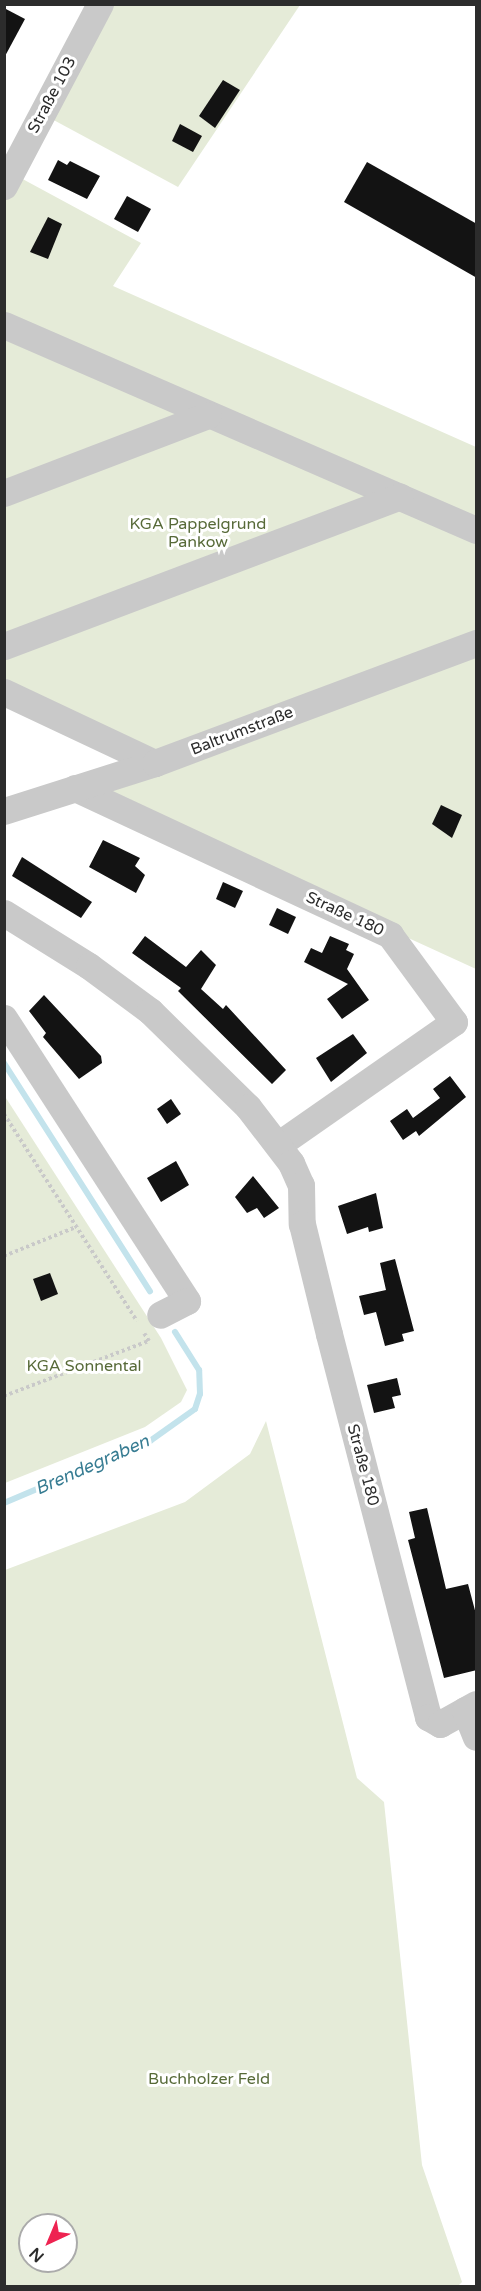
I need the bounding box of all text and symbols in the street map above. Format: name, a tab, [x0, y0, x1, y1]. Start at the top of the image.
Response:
street label: Straße 103	[24, 53, 80, 137]
park label: KGA Pappelgrund Pankow	[130, 514, 266, 552]
street label: Baltrumstraße	[188, 703, 296, 759]
street label: Straße 180	[303, 888, 387, 940]
park label: KGA Sonnental	[26, 1356, 142, 1376]
street label: Straße 180	[343, 1422, 383, 1508]
water label: Brendegraben	[32, 1430, 152, 1500]
park label: Buchholzer Feld	[148, 2069, 270, 2089]
north arrow	[18, 2213, 78, 2273]
text: N	[25, 2243, 48, 2266]

